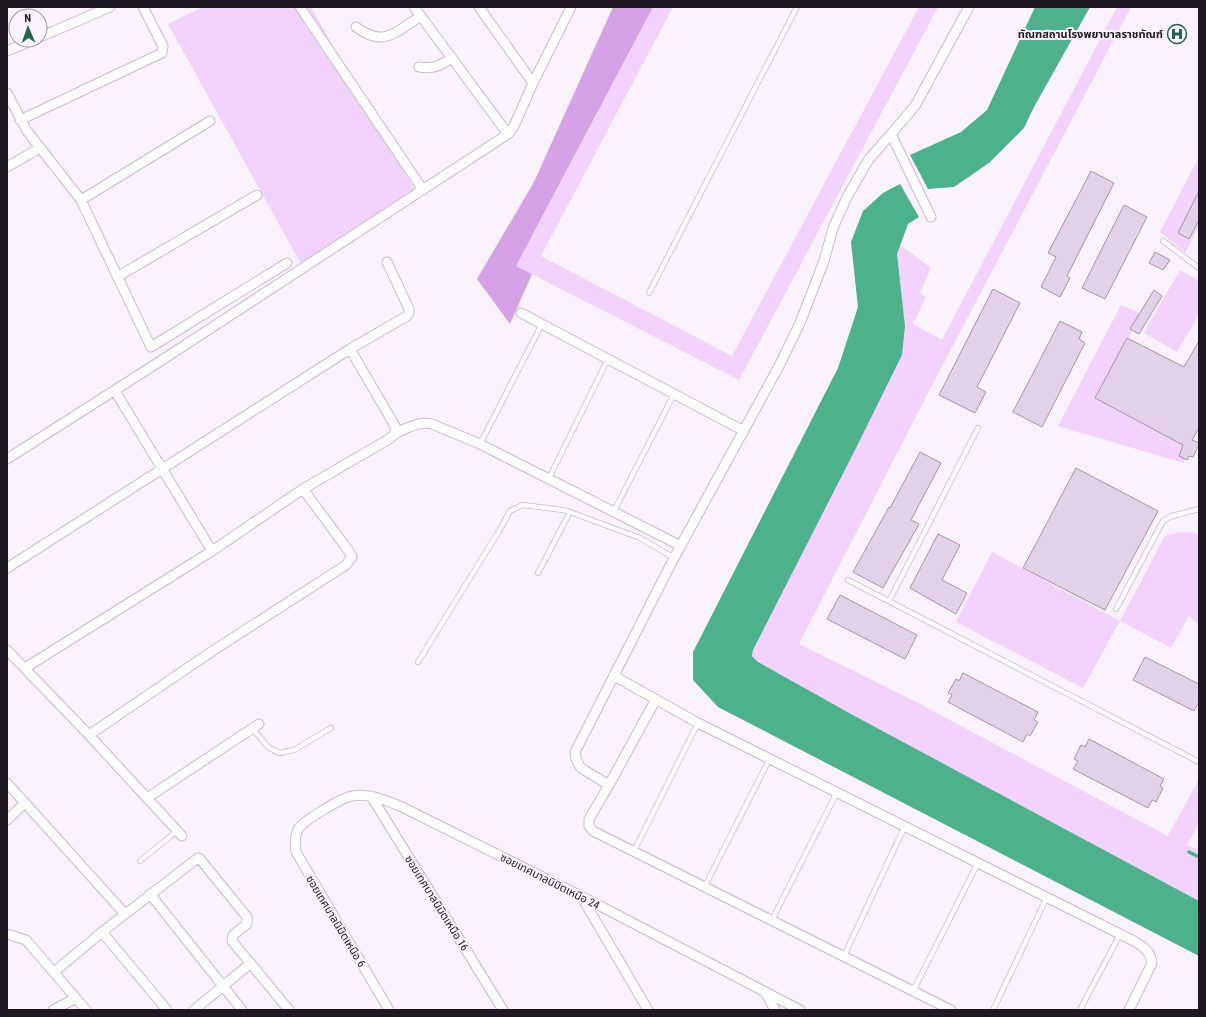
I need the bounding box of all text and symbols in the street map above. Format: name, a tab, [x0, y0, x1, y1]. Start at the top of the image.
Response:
north arrow	[8, 8, 48, 48]
text: N	[24, 12, 32, 25]
hospital icon: ทัณฑสถานโรงพยาบาลราชทัณฑ์	[1166, 23, 1188, 45]
place label: ทัณฑสถานโรงพยาบาลราชทัณฑ์	[1018, 28, 1163, 41]
street label: ซอยเทศบาลนิมิตเหนือ 24	[498, 851, 602, 912]
street label: ซอยเทศบาลนิมิตเหนือ 16	[402, 853, 471, 953]
street label: ซอยเทศบาลนิมิตเหนือ 6	[303, 873, 368, 969]

